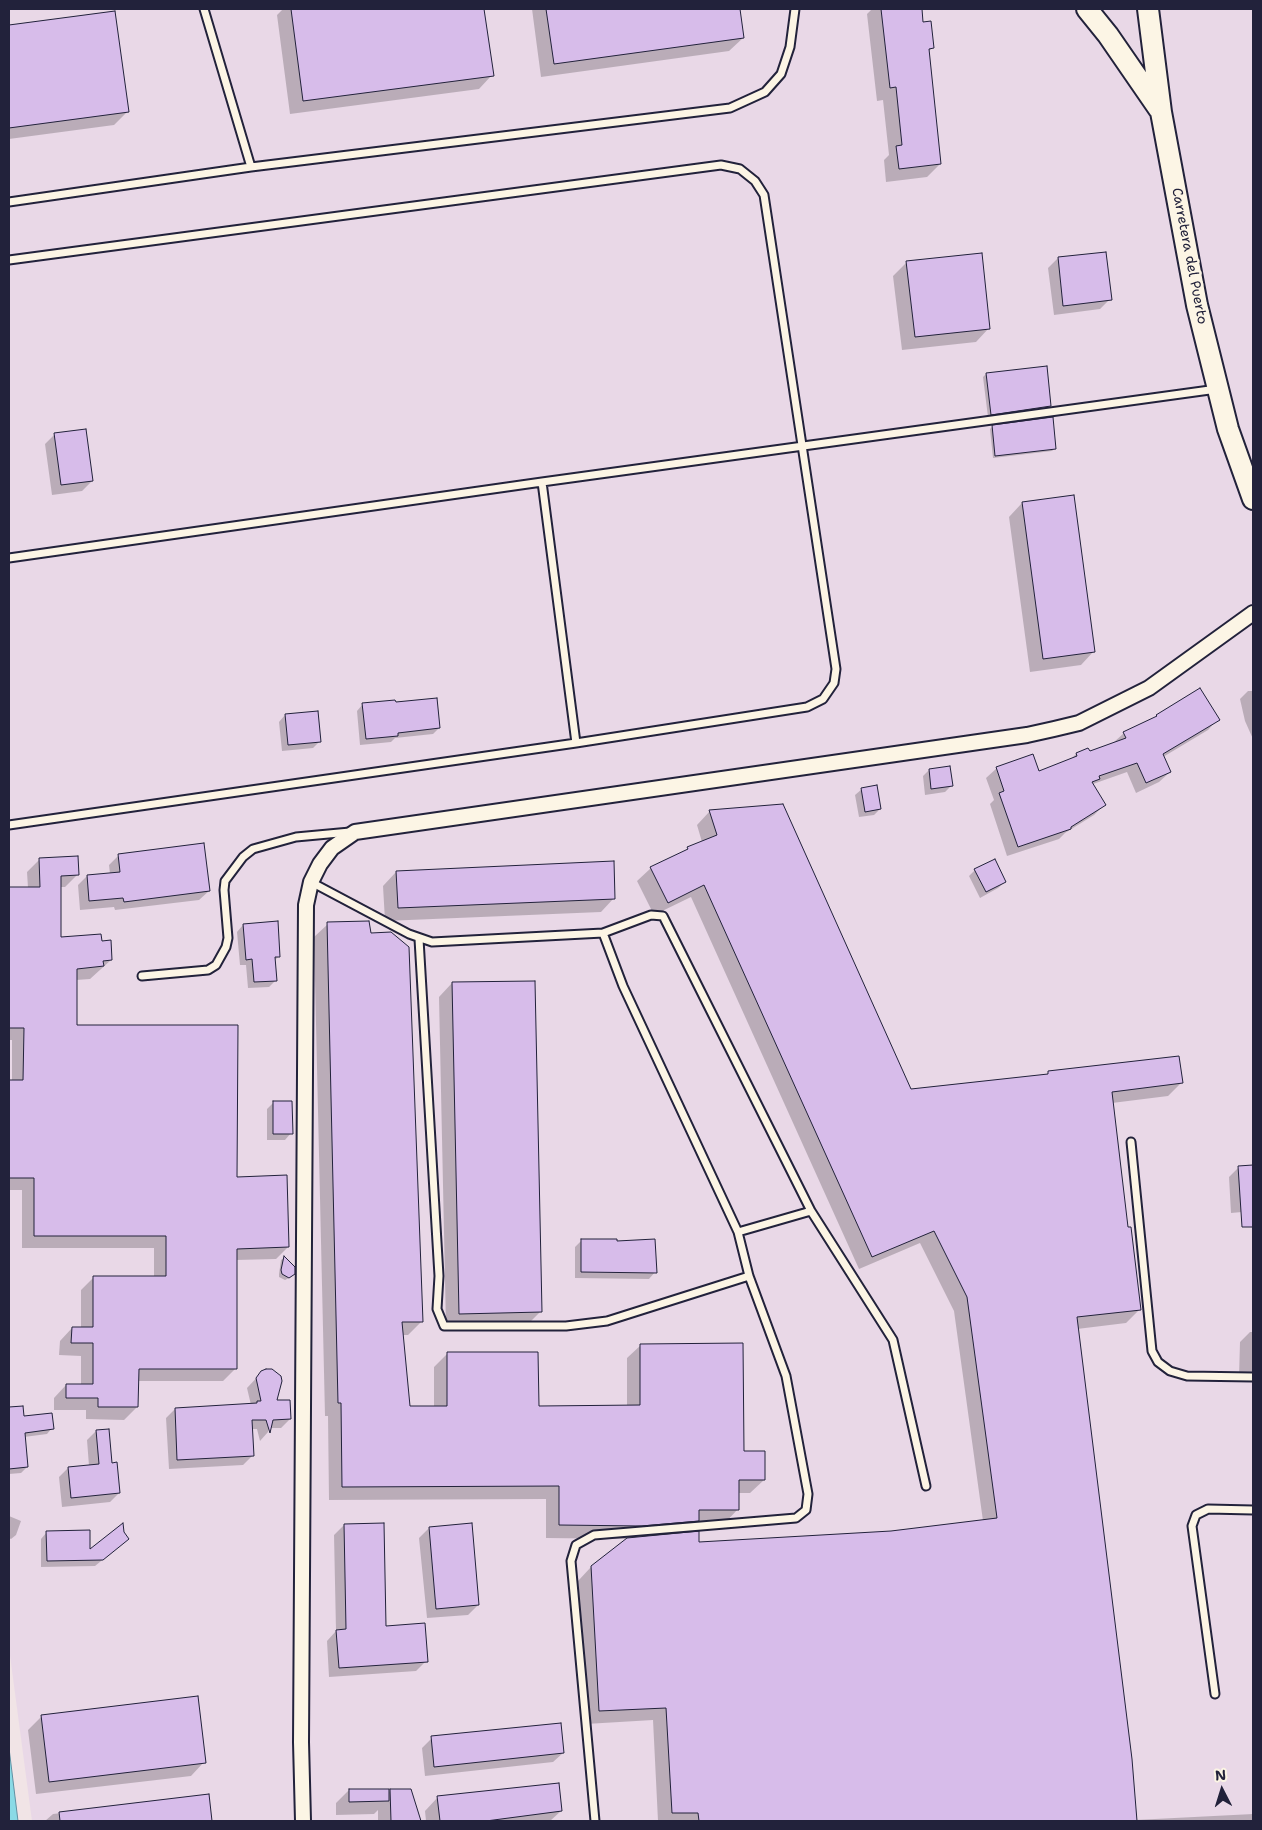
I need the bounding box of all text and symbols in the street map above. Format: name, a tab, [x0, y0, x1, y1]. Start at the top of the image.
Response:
street label: Carretera del Puerto	[1168, 186, 1210, 326]
north arrow	[1197, 1765, 1247, 1815]
text: N	[1214, 1766, 1227, 1785]

